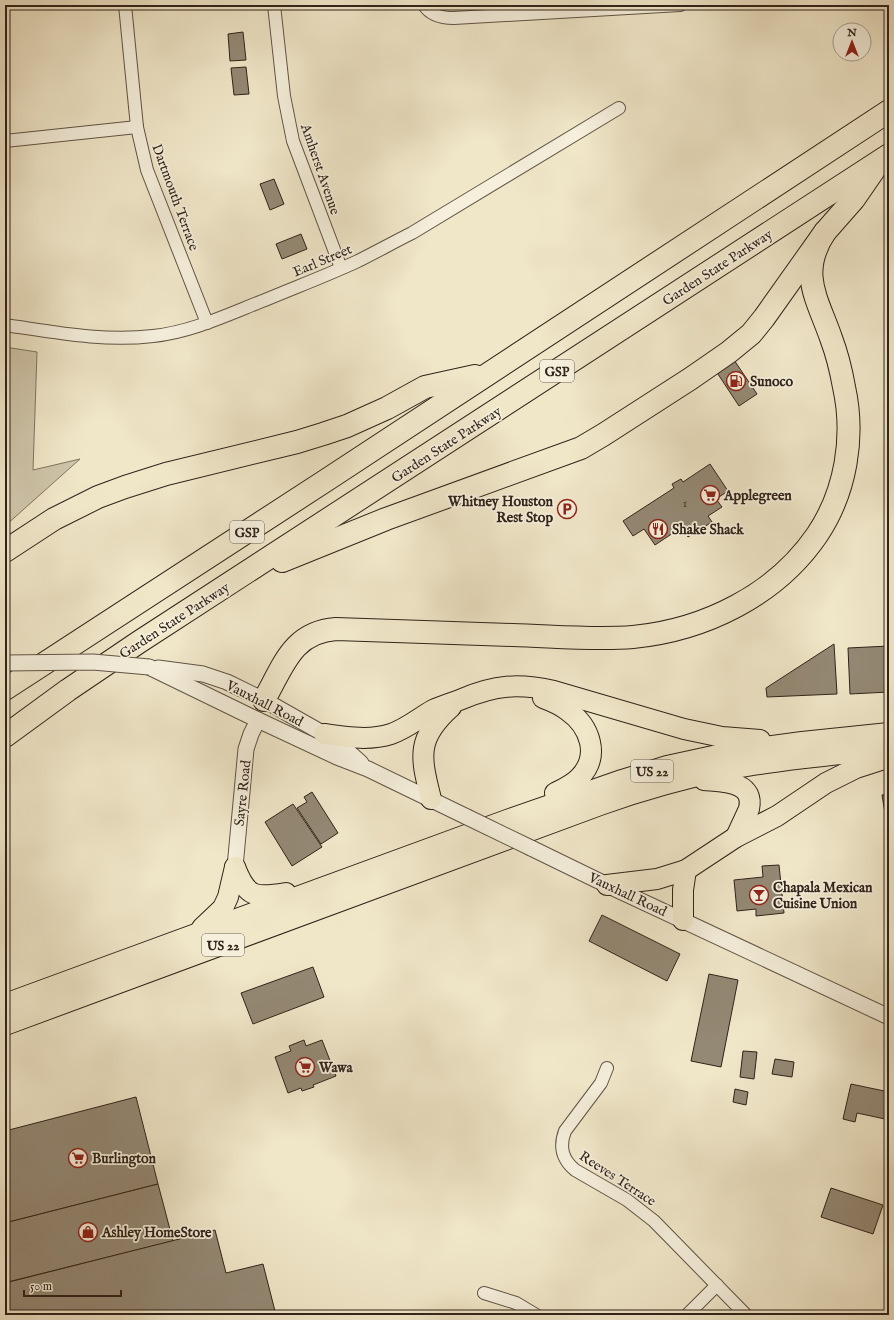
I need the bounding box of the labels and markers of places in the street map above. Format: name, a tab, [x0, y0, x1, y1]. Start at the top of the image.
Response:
fuel station icon: Sunoco	[725, 370, 747, 392]
place label: Sunoco	[750, 373, 793, 391]
supermarket icon: Applegreen	[699, 484, 721, 506]
place label: Applegreen	[723, 487, 792, 505]
place label: Whitney Houston Rest Stop	[447, 493, 554, 527]
parking icon: Whitney Houston Rest Stop	[556, 498, 578, 520]
restaurant icon: Shake Shack	[647, 518, 669, 540]
place label: Shake Shack	[672, 521, 744, 539]
place label: Chapala Mexican Cuisine Union	[773, 879, 873, 913]
bar icon: Chapala Mexican Cuisine Union	[748, 884, 770, 906]
supermarket icon: Wawa	[294, 1056, 316, 1078]
place label: Wawa	[318, 1059, 354, 1077]
supermarket icon: Burlington	[67, 1147, 89, 1169]
place label: Burlington	[92, 1150, 157, 1168]
shop icon: Ashley HomeStore	[77, 1221, 99, 1243]
place label: Ashley HomeStore	[101, 1224, 212, 1242]

